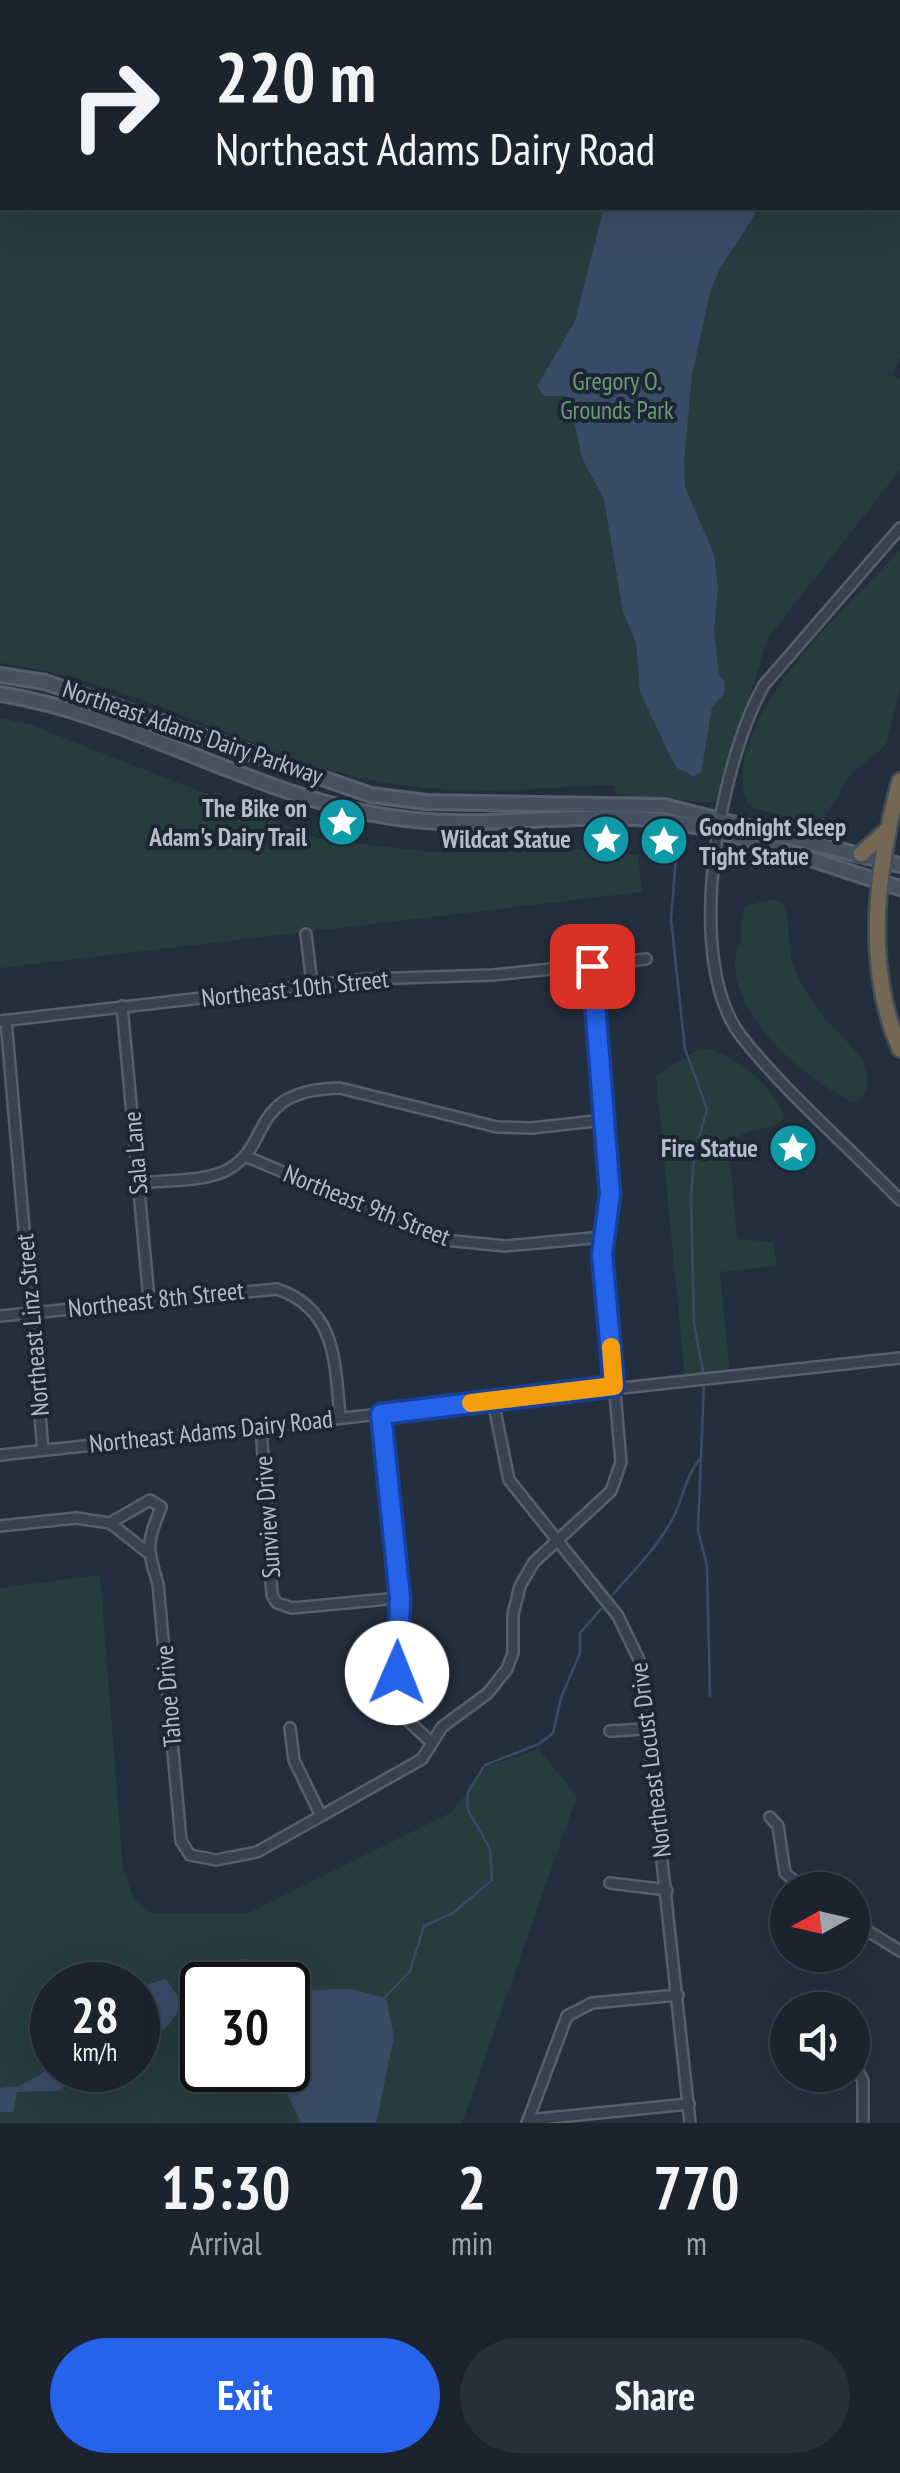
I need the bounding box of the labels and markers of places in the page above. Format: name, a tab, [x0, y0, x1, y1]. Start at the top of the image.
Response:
place label: The Bike on Adam's Dairy Trail	[148, 792, 308, 853]
place icon: The Bike on Adam's Dairy Trail	[316, 796, 368, 848]
place label: Goodnight Sleep Tight Statue	[699, 811, 846, 872]
place icon: Wildcat Statue	[580, 813, 632, 865]
place icon: Goodnight Sleep Tight Statue	[638, 815, 690, 867]
place label: Wildcat Statue	[440, 823, 571, 855]
pin	[550, 924, 635, 1009]
place icon: Fire Statue	[767, 1122, 819, 1174]
place label: Fire Statue	[661, 1132, 758, 1164]

